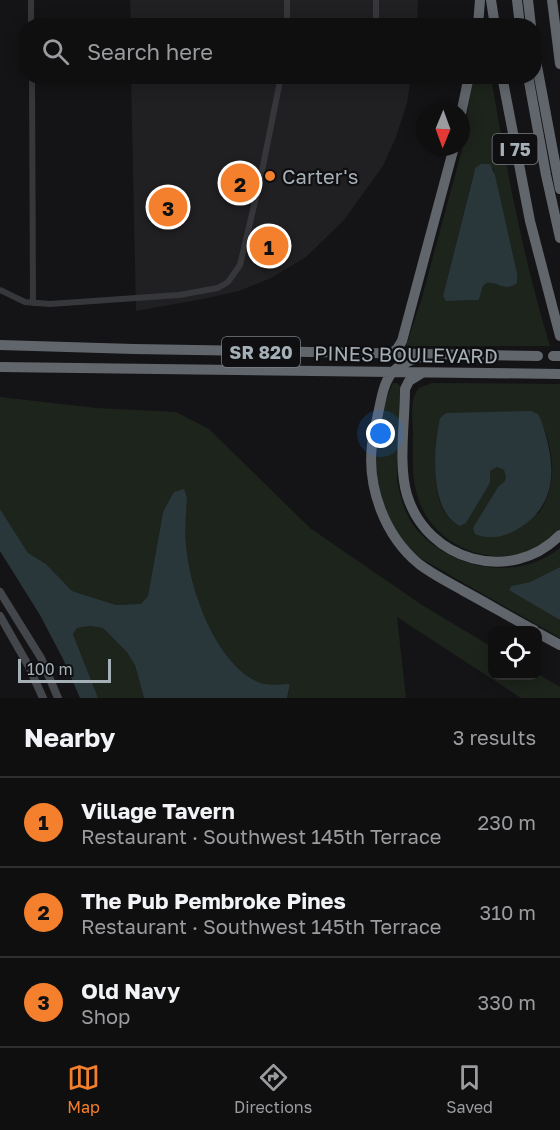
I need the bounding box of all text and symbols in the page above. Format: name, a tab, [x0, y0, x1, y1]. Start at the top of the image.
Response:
search box	[18, 18, 542, 84]
icon: search	[39, 35, 72, 68]
text: Search here	[87, 38, 213, 65]
north arrow	[416, 102, 470, 156]
road number: I 75	[492, 134, 538, 164]
pin: 2	[220, 160, 260, 206]
place label: Carter's	[282, 164, 358, 188]
marker: Carter's	[263, 169, 277, 183]
pin: 3	[148, 184, 188, 230]
pin: 1	[250, 224, 288, 268]
road number: SR 820	[222, 337, 300, 367]
street label: PINES BOULEVARD	[314, 340, 498, 368]
your location	[366, 419, 395, 448]
map controls	[488, 626, 542, 680]
button: locate	[488, 626, 542, 680]
scale bar	[18, 656, 111, 684]
text: 100 m	[27, 659, 73, 679]
text: Nearby	[24, 722, 115, 753]
text: 3 results	[453, 725, 536, 749]
text: Village Tavern	[81, 797, 235, 824]
text: 1	[38, 810, 49, 834]
text: 230 m	[478, 810, 536, 834]
text: Restaurant · Southwest 145th Terrace	[81, 824, 441, 848]
text: The Pub Pembroke Pines	[81, 887, 346, 914]
text: 2	[37, 900, 50, 924]
text: 310 m	[480, 900, 536, 924]
text: Restaurant · Southwest 145th Terrace	[81, 914, 441, 938]
text: Old Navy	[81, 977, 180, 1004]
text: 3	[37, 990, 50, 1014]
text: 330 m	[478, 990, 536, 1014]
text: Shop	[81, 1004, 130, 1028]
tab: Map	[67, 1061, 100, 1117]
tab: Directions	[234, 1061, 312, 1117]
tab: Saved	[446, 1061, 493, 1117]

